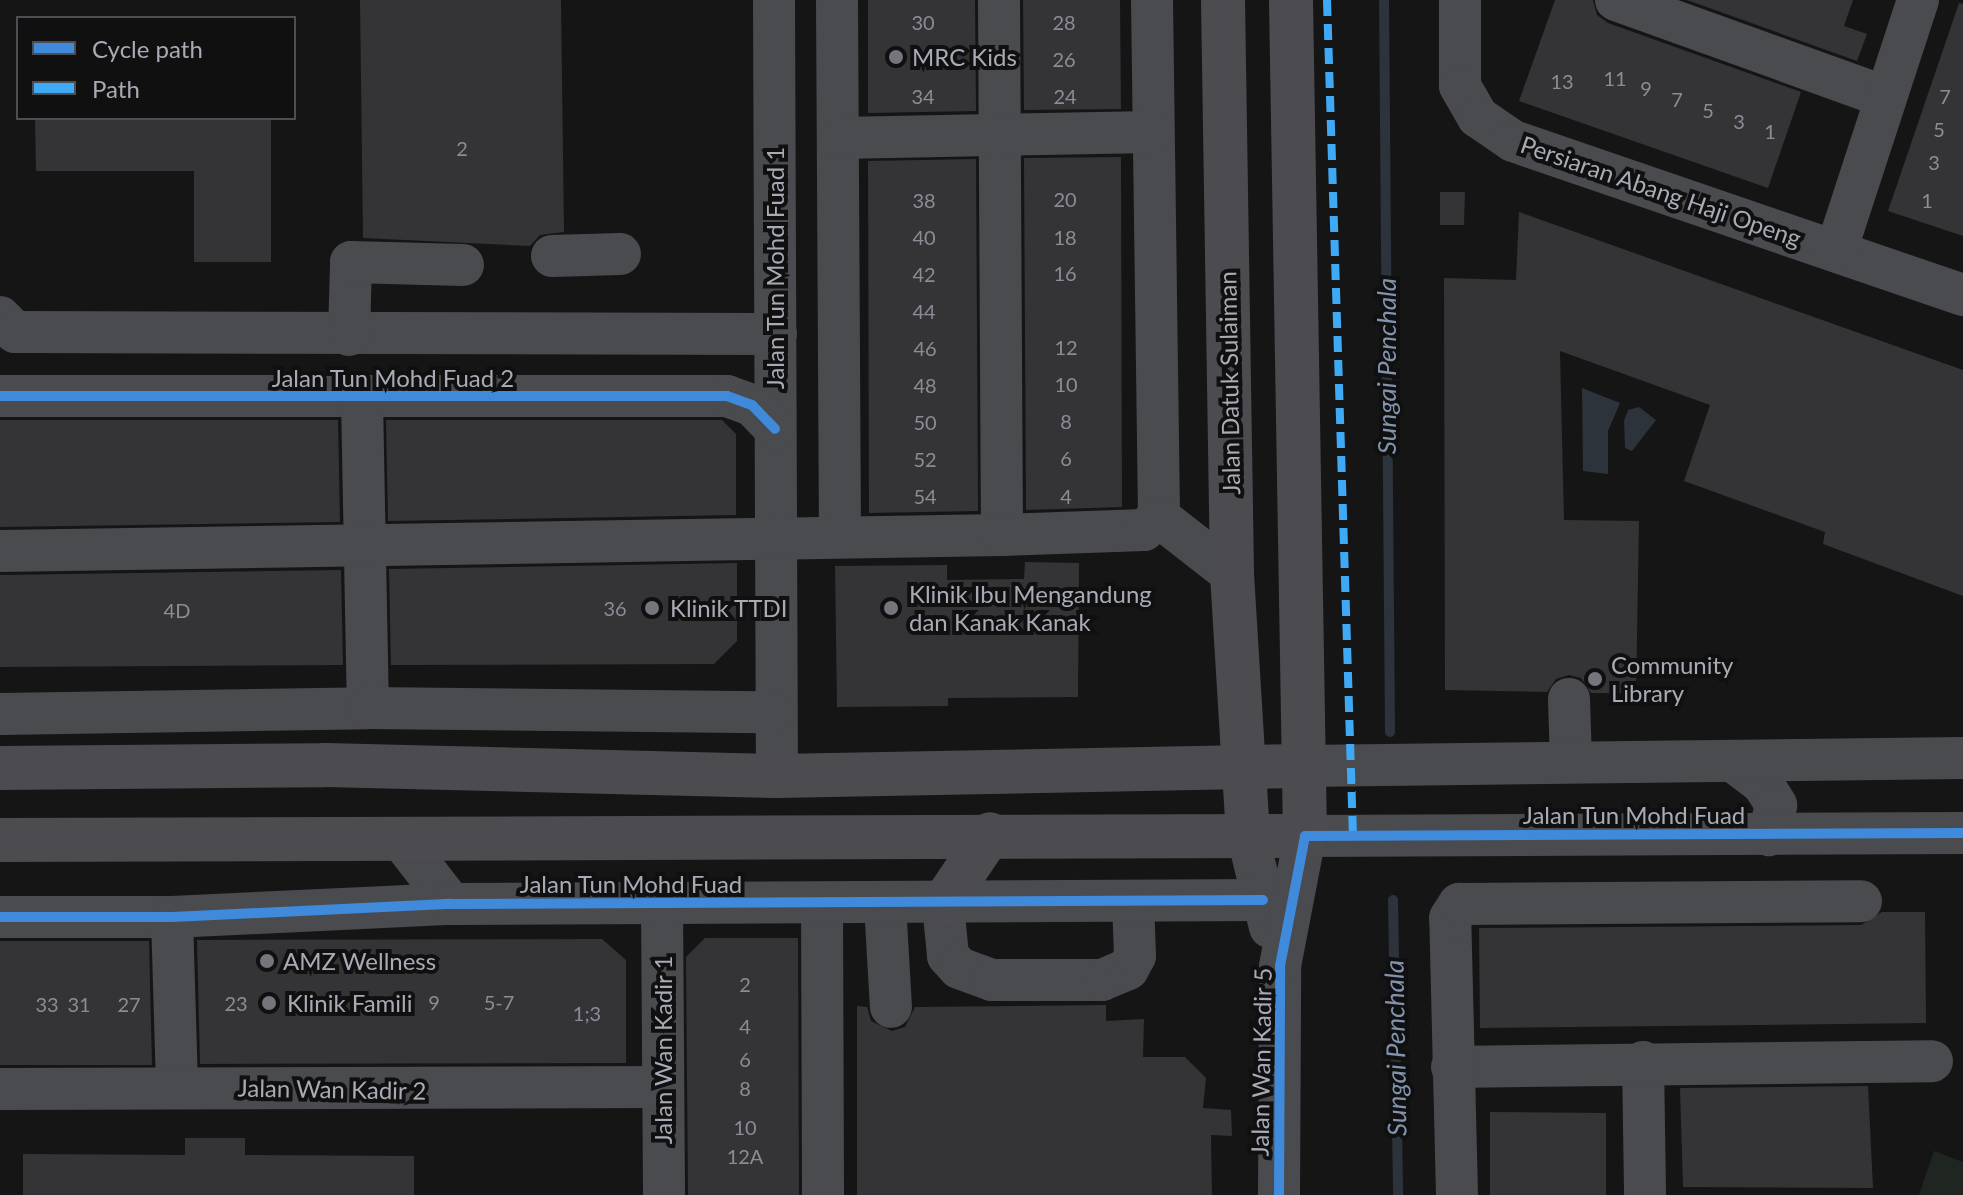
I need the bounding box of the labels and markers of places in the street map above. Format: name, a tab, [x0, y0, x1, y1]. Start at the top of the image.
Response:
place label: MRC Kids	[912, 43, 1017, 71]
marker: MRC Kids	[887, 48, 905, 66]
place label: Klinik Ibu Mengandung dan Kanak Kanak	[909, 580, 1152, 636]
place label: Klinik TTDI	[670, 594, 788, 622]
marker: Klinik TTDI	[641, 597, 663, 619]
marker: Klinik Ibu Mengandung dan Kanak Kanak	[880, 597, 902, 619]
place label: Community Library	[1611, 651, 1733, 707]
marker: Community Library	[1586, 670, 1604, 688]
place label: AMZ Wellness	[283, 947, 436, 975]
marker: AMZ Wellness	[258, 952, 276, 970]
place label: Klinik Famili	[287, 989, 413, 1017]
marker: Klinik Famili	[258, 992, 280, 1014]

